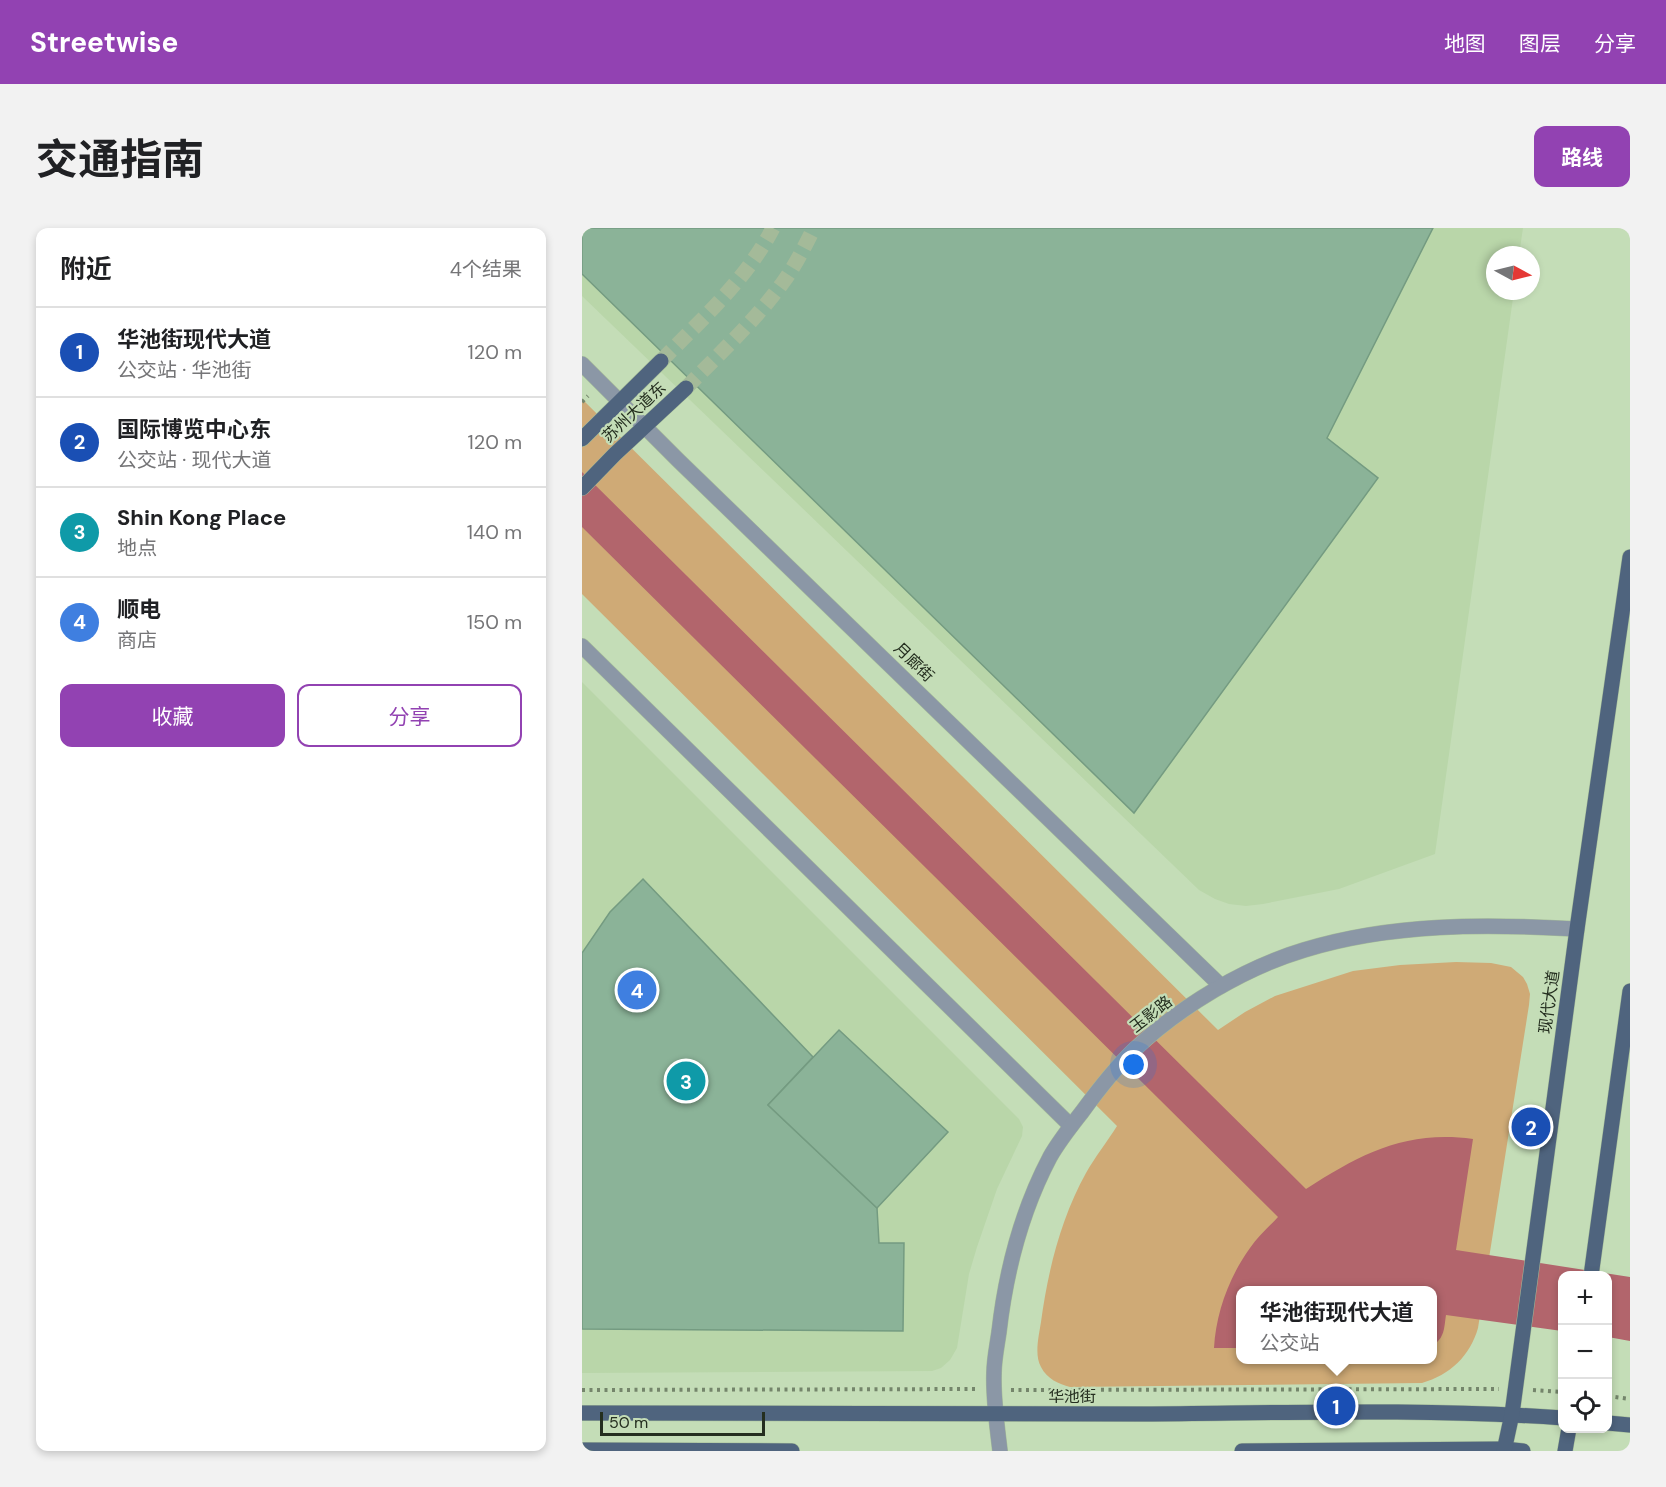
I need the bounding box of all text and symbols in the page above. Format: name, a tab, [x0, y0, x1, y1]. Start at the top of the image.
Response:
text: Streetwise	[30, 24, 178, 61]
text: 地图	[1444, 30, 1486, 58]
text: 图层	[1519, 30, 1561, 58]
text: 分享	[1594, 30, 1636, 58]
button: 路线	[1534, 126, 1630, 187]
text: 交通指南	[36, 132, 204, 187]
north arrow	[1486, 246, 1540, 300]
text: 附近	[60, 252, 112, 286]
text: 4个结果	[450, 256, 522, 282]
text: 华池街现代大道	[117, 325, 271, 354]
text: 1	[76, 339, 83, 365]
text: 120 m	[468, 339, 522, 365]
text: 公交站 · 华池街	[117, 357, 252, 383]
street label: 苏州大道东	[598, 377, 670, 447]
text: 国际博览中心东	[117, 415, 271, 444]
text: 2	[74, 429, 85, 455]
text: 120 m	[468, 429, 522, 455]
text: 公交站 · 现代大道	[117, 447, 272, 473]
text: Shin Kong Place	[117, 503, 286, 532]
text: 3	[73, 519, 86, 545]
text: 140 m	[467, 519, 522, 545]
text: 地点	[117, 535, 157, 561]
text: 顺电	[117, 595, 161, 624]
text: 4	[73, 609, 86, 635]
text: 150 m	[467, 609, 522, 635]
text: 商店	[117, 627, 157, 653]
street label: 月廊街	[889, 638, 939, 686]
button: 收藏	[60, 684, 285, 747]
button: 分享	[297, 684, 522, 747]
pin: 4	[618, 968, 656, 1012]
street label: 现代大道	[1534, 969, 1564, 1035]
street label: 玉影路	[1126, 991, 1176, 1037]
your location	[1119, 1050, 1148, 1079]
pin: 3	[666, 1058, 706, 1104]
pin: 2	[1512, 1104, 1550, 1150]
map controls	[1558, 1271, 1612, 1433]
button: +	[1558, 1271, 1612, 1325]
popup	[1236, 1286, 1437, 1364]
text: 华池街现代大道	[1259, 1298, 1414, 1327]
button: −	[1558, 1325, 1612, 1379]
text: 公交站	[1259, 1330, 1319, 1356]
button: locate	[1558, 1379, 1612, 1433]
pin: 1	[1316, 1384, 1356, 1428]
street label: 华池街	[1048, 1386, 1096, 1407]
scale bar	[600, 1409, 765, 1436]
text: 50 m	[609, 1412, 648, 1433]

